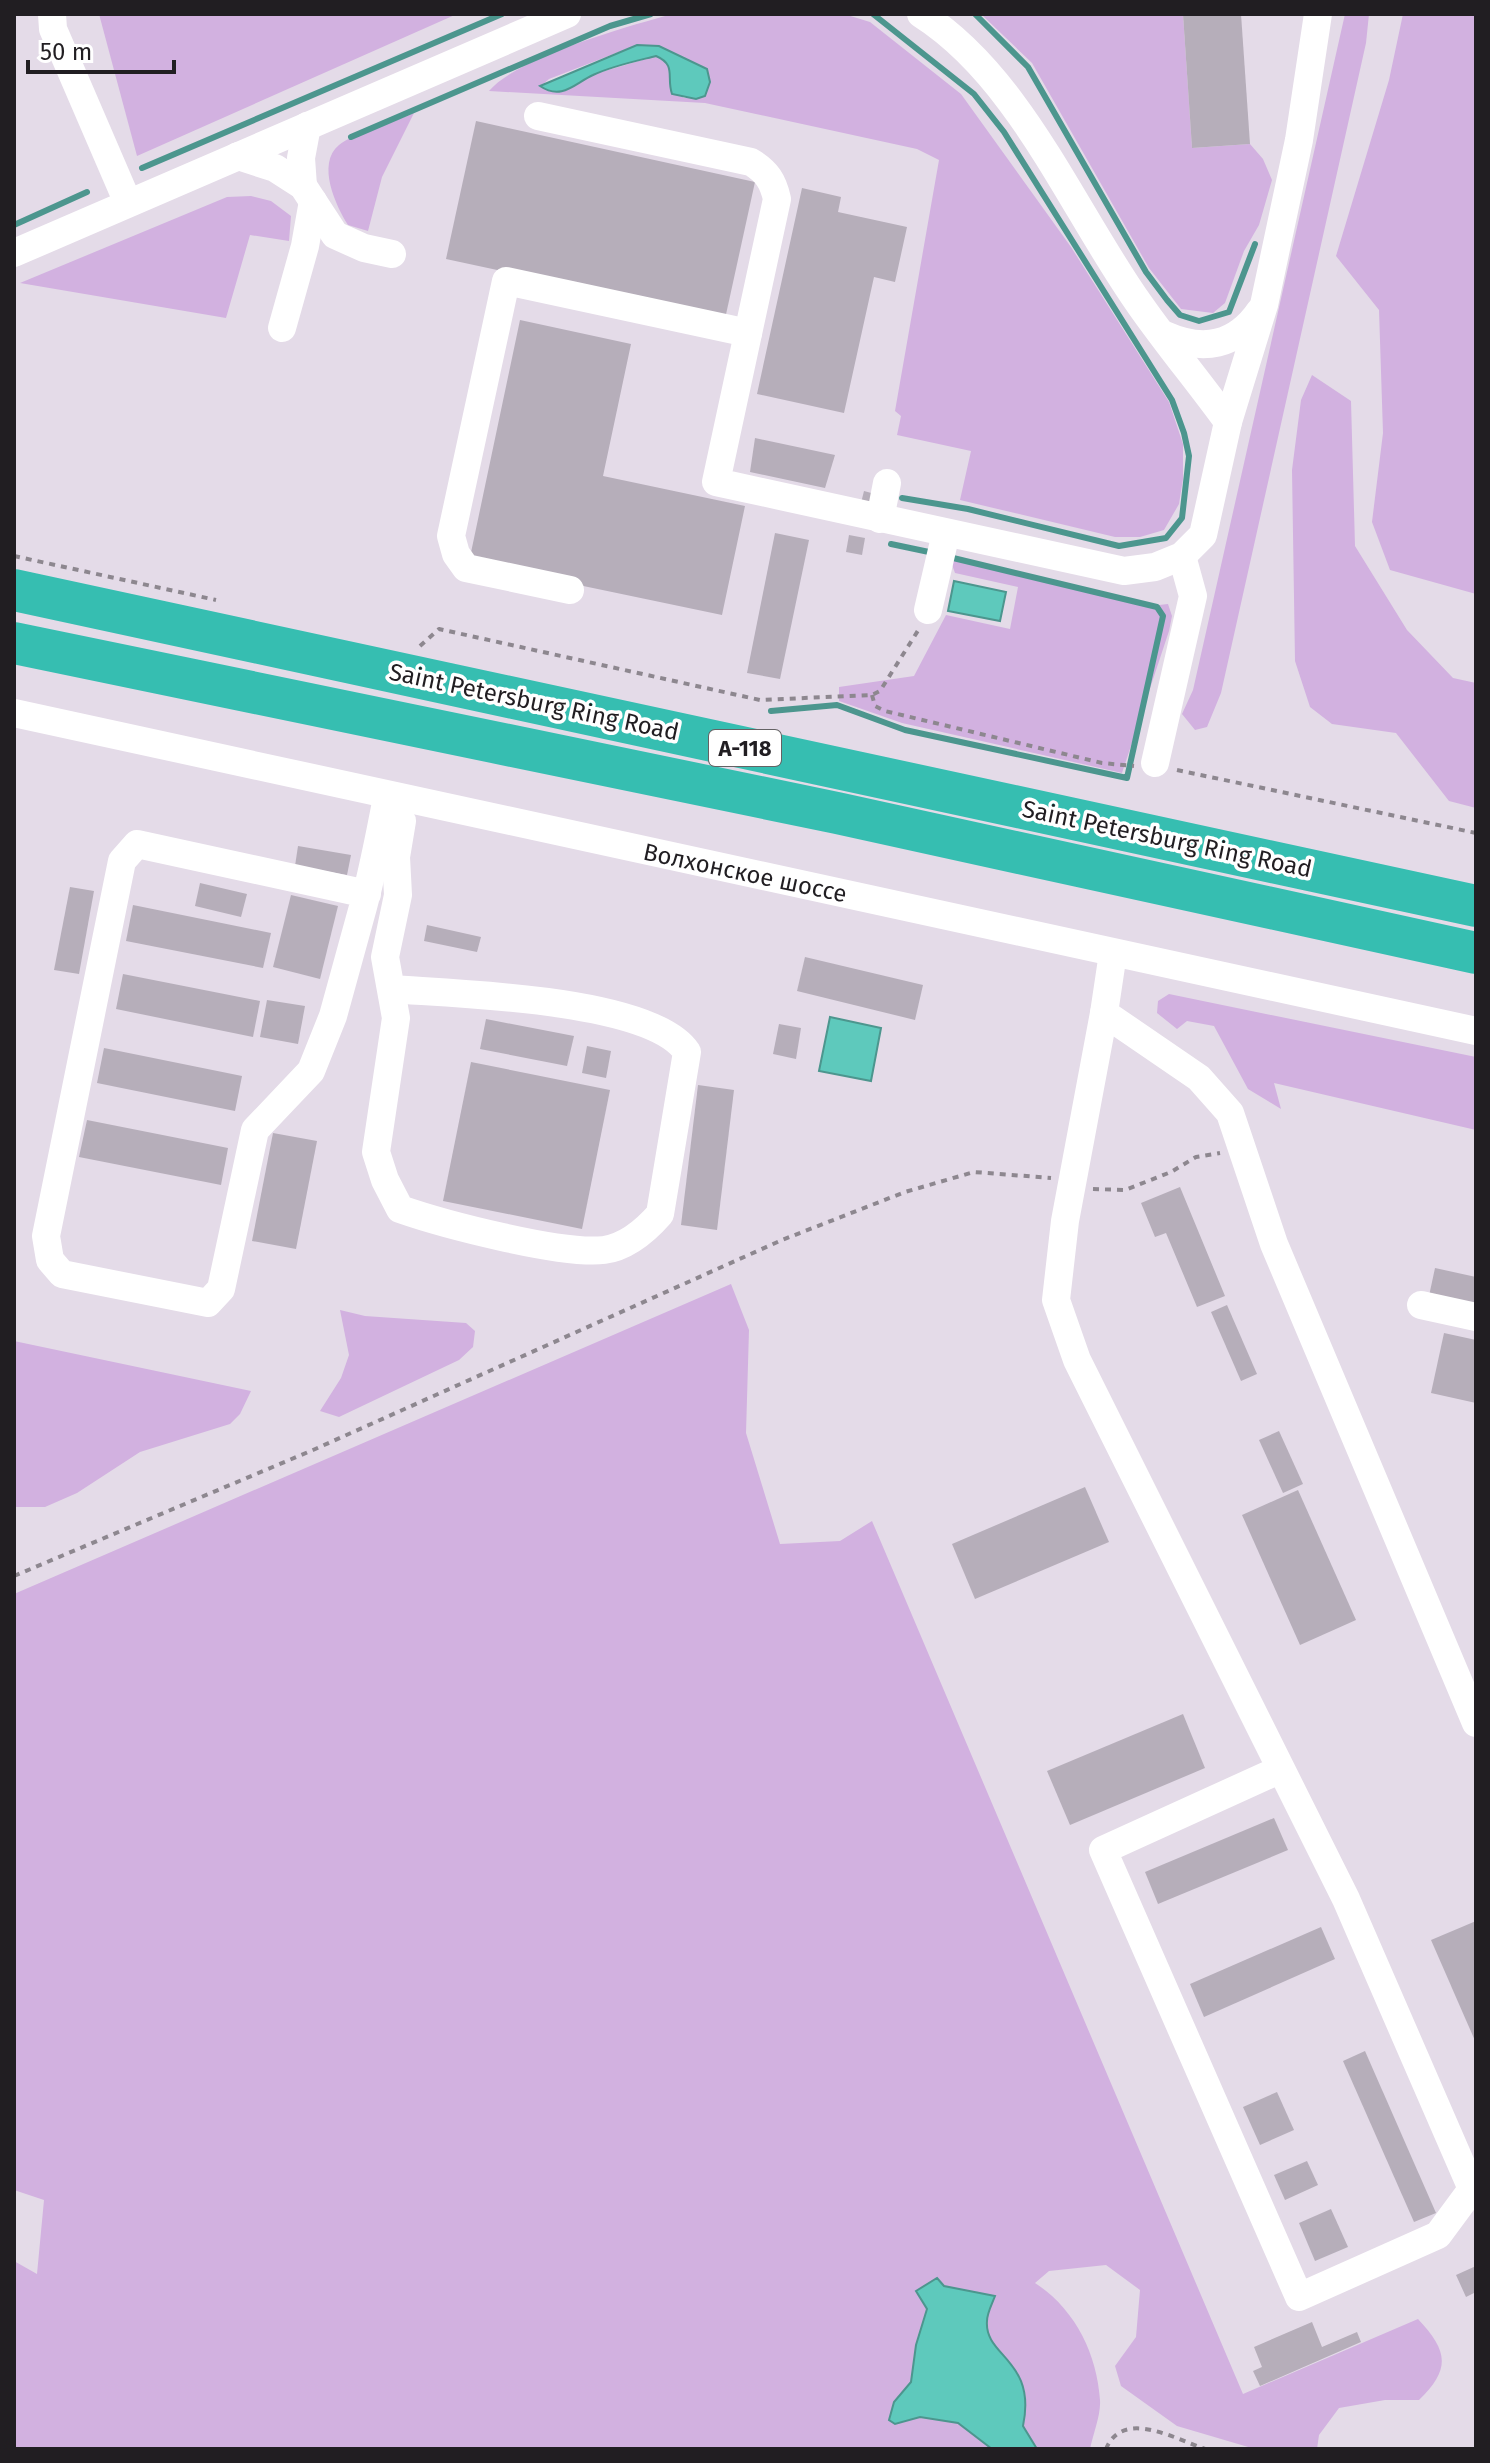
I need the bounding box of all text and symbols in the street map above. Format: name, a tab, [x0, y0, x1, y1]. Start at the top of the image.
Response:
scale bar	[28, 24, 174, 74]
text: 50 m	[40, 38, 92, 66]
street label: Saint Petersburg Ring Road	[387, 658, 681, 746]
road number: А-118	[709, 730, 781, 766]
street label: Saint Petersburg Ring Road	[1020, 795, 1314, 883]
street label: Волхонское шоссе	[641, 838, 849, 908]

